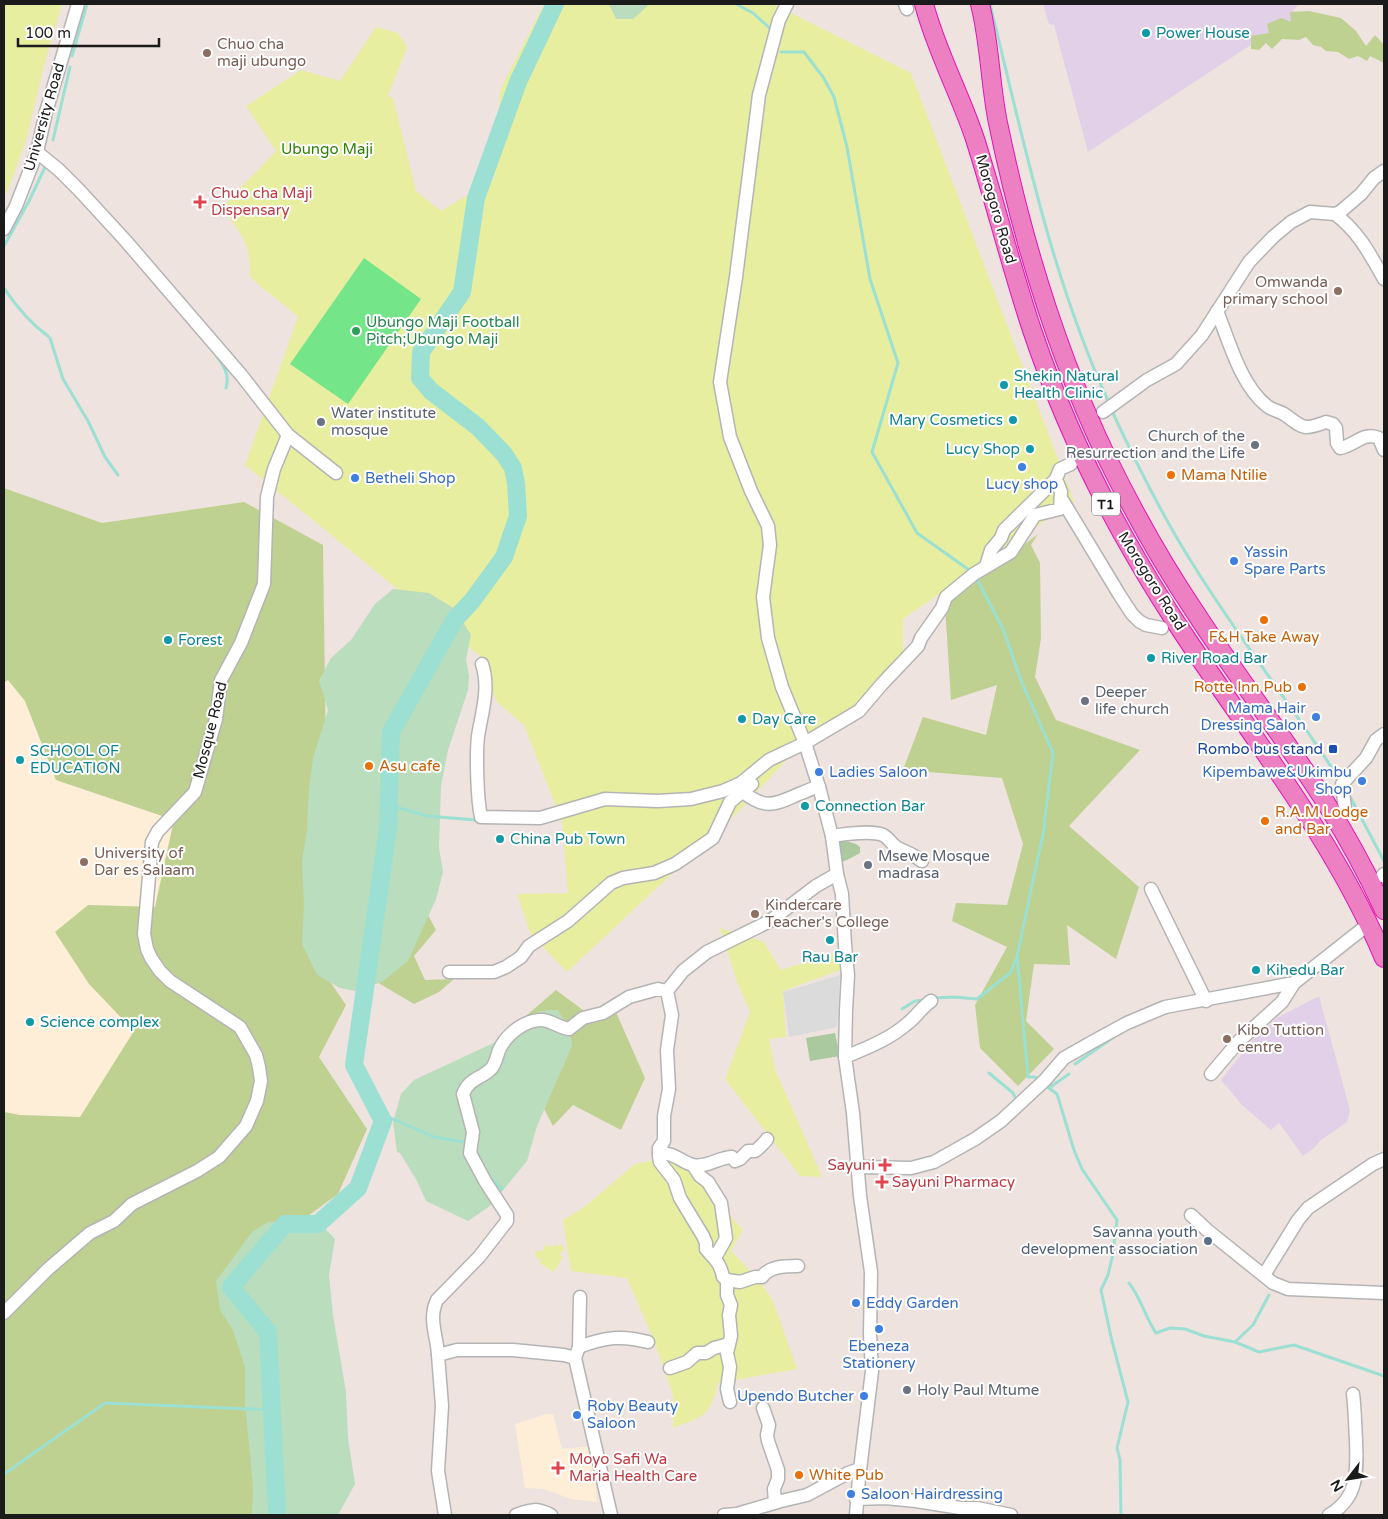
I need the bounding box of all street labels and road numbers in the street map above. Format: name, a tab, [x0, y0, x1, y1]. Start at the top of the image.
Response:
street label: University Road	[20, 61, 68, 173]
street label: Morogoro Road	[972, 152, 1020, 266]
road number: T1	[1092, 492, 1120, 516]
street label: Morogoro Road	[1114, 528, 1190, 634]
street label: Mosque Road	[189, 680, 231, 780]

